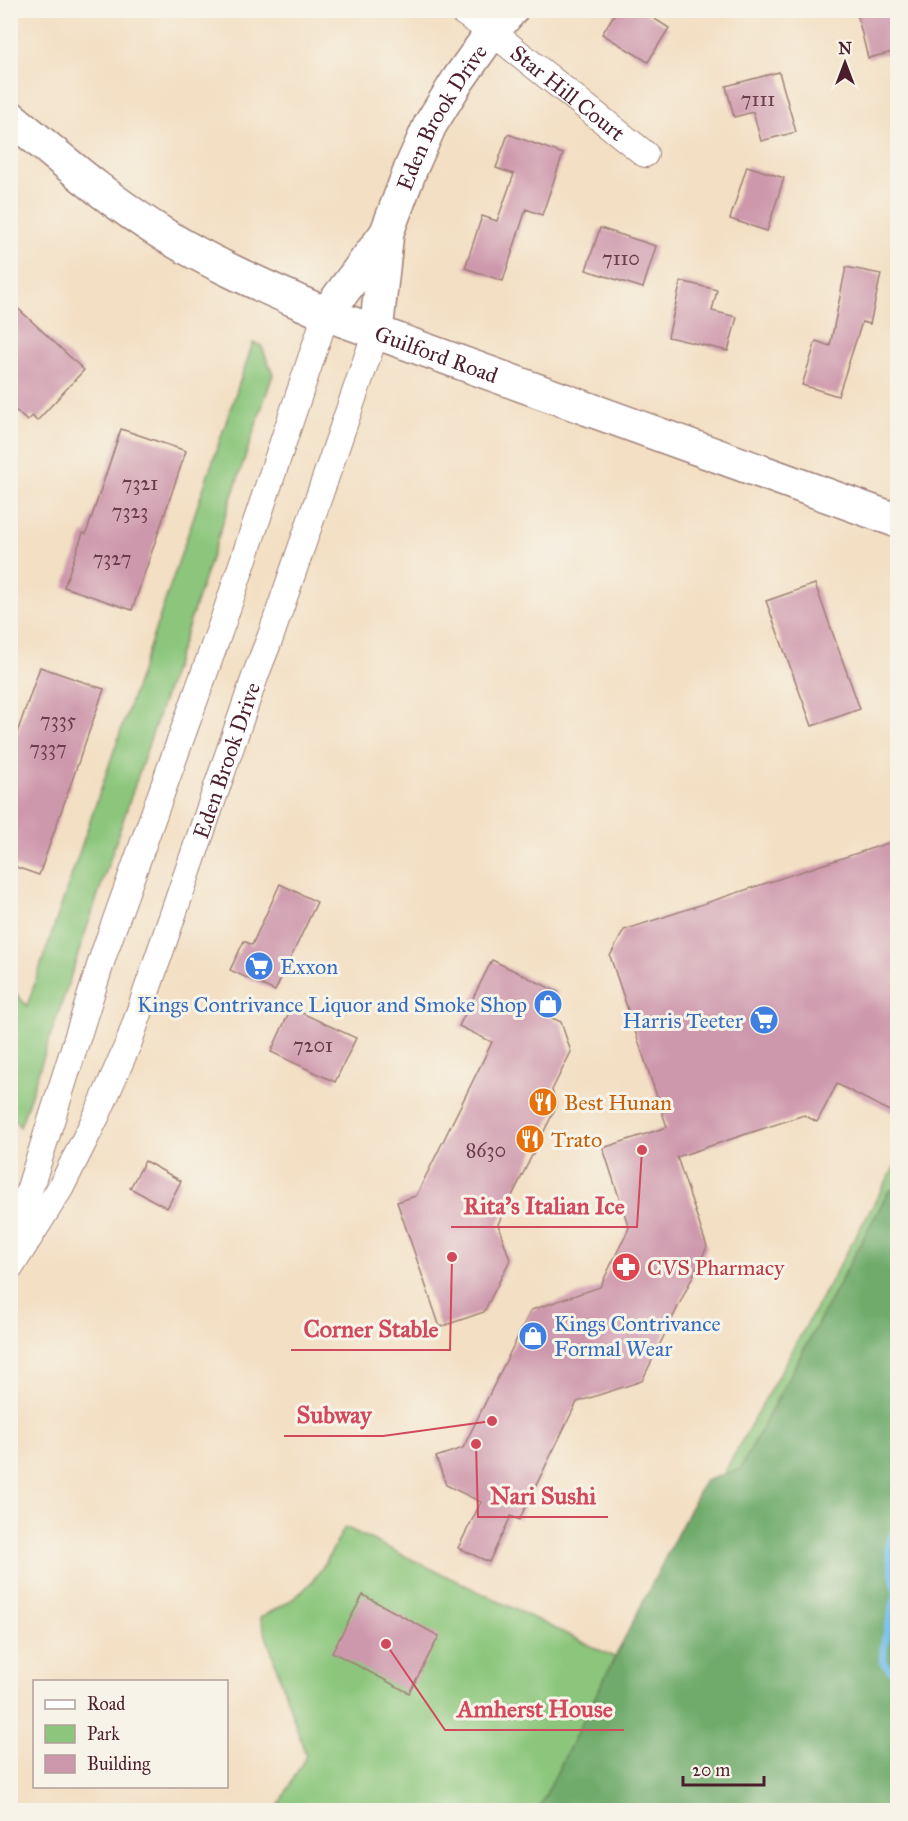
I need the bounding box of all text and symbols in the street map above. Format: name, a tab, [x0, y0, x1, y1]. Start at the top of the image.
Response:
north arrow	[815, 33, 875, 93]
street label: Eden Brook Drive	[390, 39, 493, 194]
street label: Star Hill Court	[505, 39, 631, 146]
text: N	[838, 39, 852, 58]
house number: 7111	[741, 87, 775, 111]
house number: 7110	[602, 246, 640, 270]
street label: Guilford Road	[371, 319, 502, 389]
house number: 7321	[122, 471, 158, 495]
house number: 7323	[112, 499, 148, 523]
house number: 7327	[93, 546, 131, 570]
street label: Eden Brook Drive	[187, 679, 266, 842]
house number: 7335	[40, 708, 76, 732]
house number: 7337	[29, 736, 67, 760]
supermarket icon: Exxon	[243, 950, 275, 982]
place label: Exxon	[280, 953, 338, 980]
shop icon: Kings Contrivance Liquor and Smoke Shop	[532, 988, 564, 1020]
place label: Kings Contrivance Liquor and Smoke Shop	[137, 991, 527, 1018]
supermarket icon: Harris Teeter	[748, 1004, 780, 1036]
place label: Harris Teeter	[623, 1007, 744, 1034]
house number: 7201	[293, 1033, 333, 1057]
restaurant icon: Best Hunan	[527, 1086, 559, 1118]
place label: Best Hunan	[564, 1089, 672, 1116]
restaurant icon: Trato	[514, 1123, 546, 1155]
place label: Trato	[551, 1126, 602, 1153]
house number: 8630	[466, 1138, 506, 1162]
callout: Rita's Italian Ice	[451, 1185, 637, 1227]
text: Rita's Italian Ice	[463, 1191, 625, 1221]
pharmacy icon: CVS Pharmacy	[610, 1251, 642, 1283]
place label: CVS Pharmacy	[647, 1254, 785, 1281]
callout: Corner Stable	[291, 1308, 450, 1350]
place label: Kings Contrivance Formal Wear	[554, 1310, 721, 1362]
text: Corner Stable	[303, 1314, 439, 1344]
shop icon: Kings Contrivance Formal Wear	[517, 1320, 549, 1352]
callout: Subway	[284, 1394, 383, 1436]
text: Subway	[297, 1400, 373, 1430]
callout: Nari Sushi	[478, 1475, 608, 1517]
text: Nari Sushi	[490, 1481, 596, 1511]
legend	[33, 1680, 228, 1788]
callout: Amherst House	[445, 1688, 624, 1730]
text: Road	[87, 1693, 125, 1715]
text: Amherst House	[455, 1694, 613, 1724]
text: Park	[87, 1723, 120, 1745]
scale bar	[683, 1749, 764, 1787]
text: Building	[87, 1753, 151, 1776]
text: 20 m	[692, 1759, 730, 1781]

